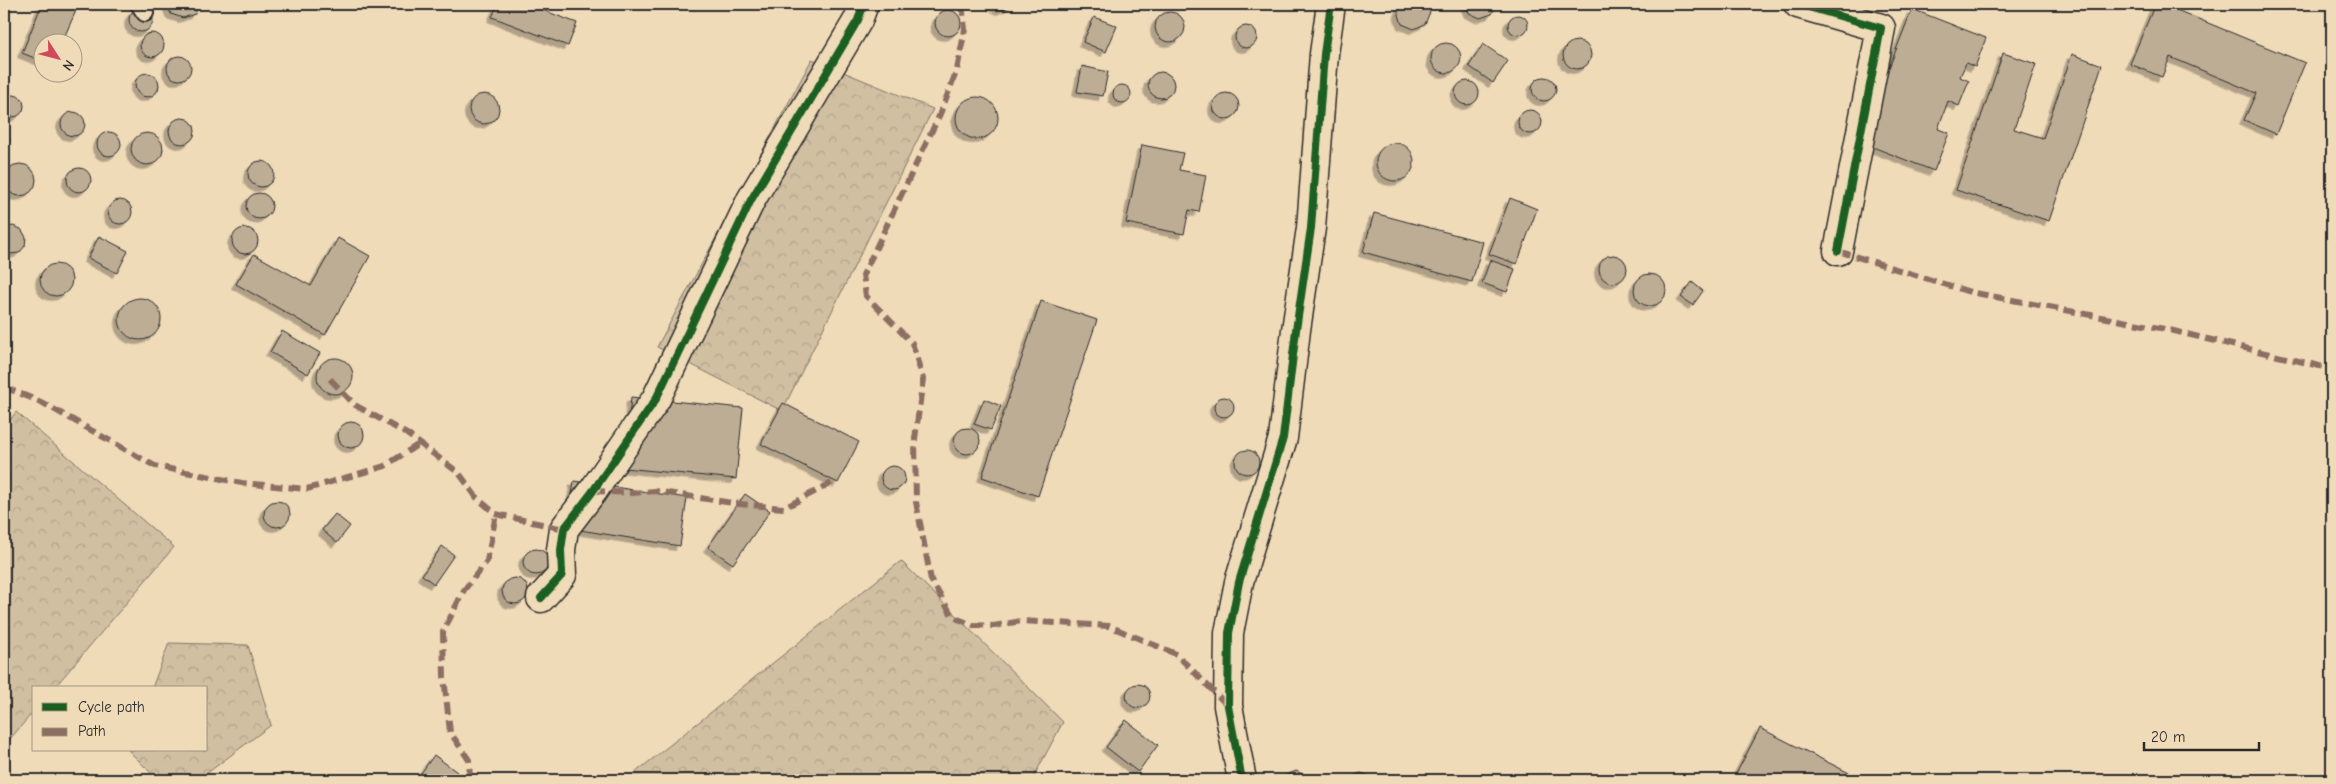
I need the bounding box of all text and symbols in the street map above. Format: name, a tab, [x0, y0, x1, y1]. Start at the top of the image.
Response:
north arrow	[32, 32, 82, 82]
text: N	[59, 57, 78, 74]
legend	[32, 686, 208, 752]
text: Cycle path	[78, 698, 145, 716]
scale bar	[2144, 719, 2258, 751]
text: Path	[78, 722, 106, 740]
text: 20 m	[2151, 728, 2185, 746]

